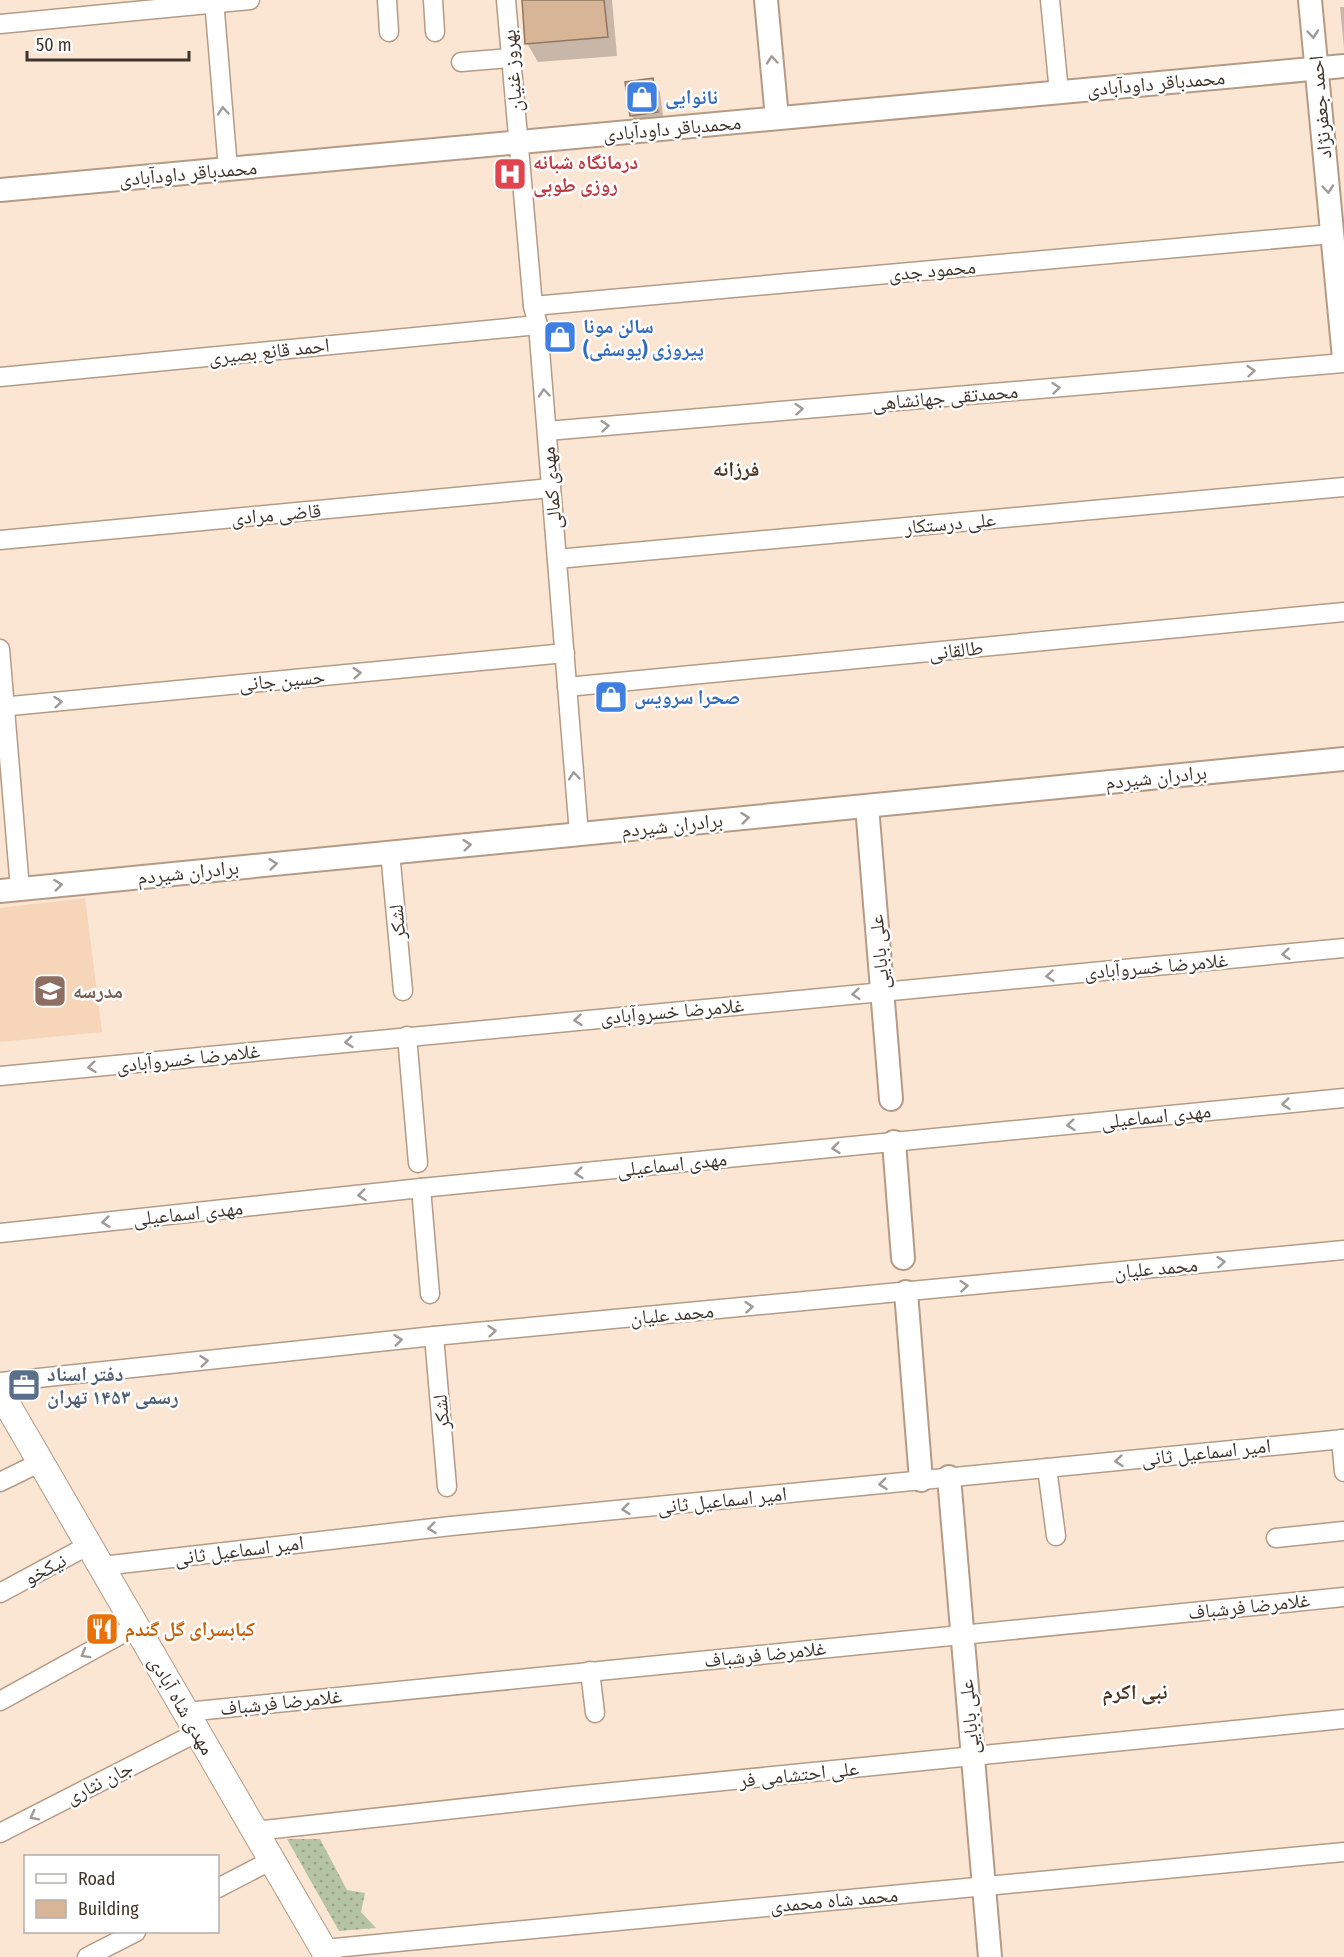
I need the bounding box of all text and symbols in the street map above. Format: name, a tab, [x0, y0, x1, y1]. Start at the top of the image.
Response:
scale bar	[27, 24, 189, 62]
street label: بهروز غنیان	[496, 29, 528, 113]
one-way arrow	[1306, 30, 1319, 39]
text: 50 m	[36, 34, 72, 56]
street label: احمد جعفرنژاد	[1304, 54, 1336, 160]
one-way arrow	[766, 55, 779, 64]
street label: محمدباقر داودآبادی	[1086, 65, 1226, 101]
shop icon: نانوایی	[624, 79, 660, 115]
place label: نانوایی	[665, 85, 718, 110]
one-way arrow	[217, 106, 230, 115]
street label: محمدباقر داودآبادی	[602, 110, 742, 146]
place label: درمانگاه شبانه روزی طوبی	[533, 150, 638, 198]
street label: محمدباقر داودآبادی	[118, 155, 258, 191]
hospital icon: درمانگاه شبانه روزی طوبی	[492, 156, 528, 192]
one-way arrow	[1321, 185, 1334, 194]
street label: محمود جدی	[887, 254, 977, 286]
place label: سالن مونا پیروزی (یوسفی)	[583, 314, 704, 362]
shop icon: سالن مونا پیروزی (یوسفی)	[542, 319, 578, 355]
street label: احمد قانع بصیری	[207, 333, 331, 370]
one-way arrow	[1246, 365, 1255, 378]
street label: محمدتقی جهانشاهی	[871, 379, 1019, 415]
one-way arrow	[1052, 381, 1061, 394]
one-way arrow	[538, 389, 551, 398]
one-way arrow	[795, 403, 804, 416]
one-way arrow	[600, 420, 610, 433]
street label: مهدی کمالی	[535, 446, 567, 530]
district label: فرزانه	[713, 456, 759, 482]
street label: قاضی مرادی	[230, 498, 322, 530]
street label: علی درستکار	[902, 507, 997, 539]
street label: طالقانی	[928, 635, 984, 665]
street label: حسین جانی	[238, 664, 326, 696]
one-way arrow	[352, 667, 361, 680]
shop icon: صحرا سرویس	[593, 679, 629, 715]
place label: صحرا سرویس	[634, 685, 740, 710]
one-way arrow	[54, 696, 63, 709]
street label: برادران شیردم	[1104, 760, 1208, 796]
one-way arrow	[568, 771, 581, 780]
street label: برادران شیردم	[620, 808, 724, 844]
one-way arrow	[740, 812, 749, 825]
one-way arrow	[463, 839, 472, 852]
street label: برادران شیردم	[136, 855, 240, 891]
one-way arrow	[269, 858, 278, 871]
one-way arrow	[54, 879, 63, 892]
street label: لشكر	[384, 904, 411, 941]
street label: علی بابایی	[864, 914, 894, 990]
one-way arrow	[1281, 947, 1290, 960]
street label: غلامرضا خسروآبادی	[1083, 948, 1229, 984]
one-way arrow	[1045, 969, 1054, 982]
school or university icon: مدرسه	[32, 973, 68, 1009]
place label: مدرسه	[73, 979, 123, 1003]
one-way arrow	[851, 987, 860, 1000]
street label: غلامرضا خسروآبادی	[599, 993, 745, 1029]
one-way arrow	[573, 1013, 582, 1026]
one-way arrow	[344, 1035, 353, 1048]
street label: غلامرضا خسروآبادی	[115, 1039, 261, 1077]
one-way arrow	[87, 1060, 96, 1073]
one-way arrow	[1281, 1097, 1290, 1110]
street label: مهدی اسماعیلی	[1100, 1098, 1212, 1134]
one-way arrow	[1066, 1118, 1075, 1131]
one-way arrow	[831, 1141, 840, 1153]
street label: مهدی اسماعیلی	[616, 1146, 728, 1182]
one-way arrow	[575, 1166, 584, 1179]
one-way arrow	[358, 1188, 367, 1200]
street label: مهدی اسماعیلی	[132, 1195, 244, 1231]
one-way arrow	[101, 1215, 110, 1228]
street label: محمد علیان	[1113, 1252, 1199, 1284]
one-way arrow	[1217, 1256, 1226, 1269]
one-way arrow	[960, 1280, 969, 1293]
street label: محمد علیان	[629, 1298, 715, 1330]
one-way arrow	[744, 1301, 753, 1314]
one-way arrow	[487, 1325, 497, 1338]
one-way arrow	[394, 1334, 403, 1347]
one-way arrow	[200, 1355, 209, 1367]
place label: دفتر اسناد رسمی ۱۴۵۳ تهران	[47, 1362, 178, 1410]
office icon: دفتر اسناد رسمی ۱۴۵۳ تهران	[6, 1367, 42, 1403]
street label: لشكر	[428, 1394, 455, 1431]
street label: امیر اسماعیل ثانی	[1140, 1433, 1272, 1471]
one-way arrow	[1114, 1454, 1123, 1467]
one-way arrow	[878, 1477, 887, 1490]
street label: امیر اسماعیل ثانی	[656, 1481, 788, 1519]
one-way arrow	[621, 1502, 630, 1515]
one-way arrow	[427, 1521, 436, 1534]
street label: امیر اسماعیل ثانی	[173, 1530, 305, 1570]
street label: نیکخو	[20, 1548, 70, 1590]
street label: غلامرضا فرشباف	[1187, 1588, 1311, 1624]
restaurant icon: کبابسرای گل گندم	[84, 1611, 120, 1647]
place label: کبابسرای گل گندم	[125, 1617, 255, 1643]
street label: غلامرضا فرشباف	[703, 1636, 827, 1672]
one-way arrow	[81, 1647, 91, 1658]
street label: مهدی شاه آبادی	[144, 1651, 220, 1759]
street label: علی بابایی	[954, 1679, 984, 1755]
district label: نبی اکرم	[1103, 1679, 1167, 1706]
street label: غلامرضا فرشباف	[219, 1684, 343, 1720]
street label: جان نثاری	[61, 1755, 137, 1809]
street label: علی احتشامی فر	[737, 1756, 860, 1792]
one-way arrow	[29, 1809, 40, 1820]
legend	[24, 1855, 219, 1933]
text: Road	[78, 1868, 115, 1890]
street label: محمد شاه محمدی	[769, 1882, 899, 1918]
text: Building	[78, 1898, 139, 1920]

